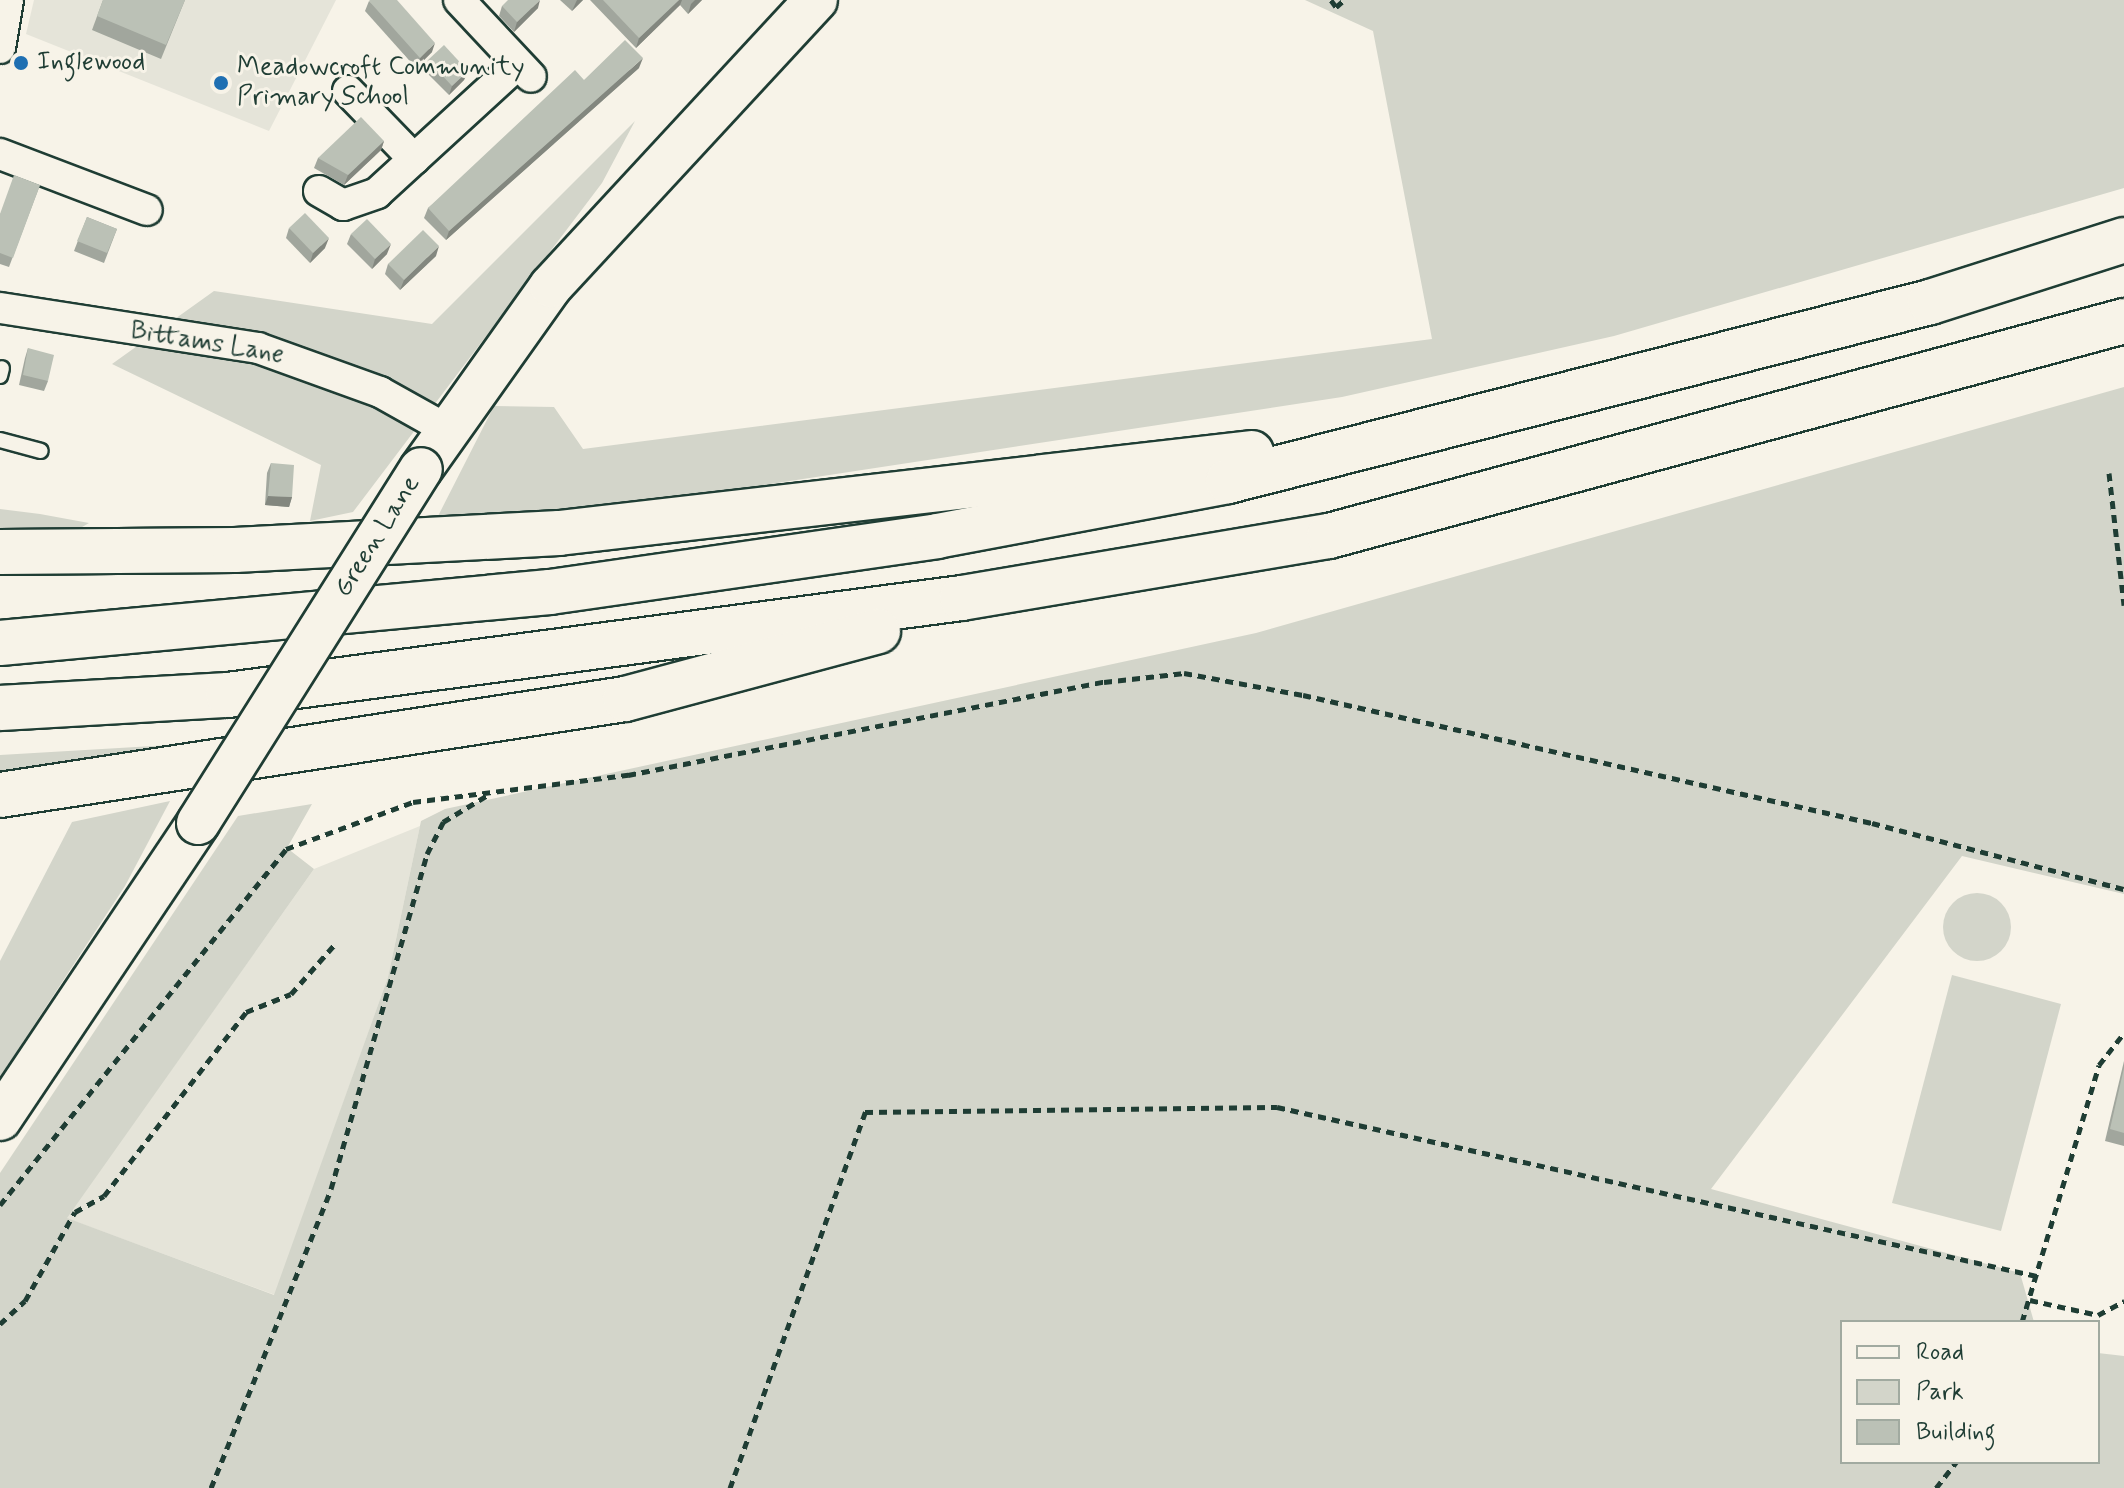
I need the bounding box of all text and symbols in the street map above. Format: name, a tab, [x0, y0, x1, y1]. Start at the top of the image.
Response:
place label: Inglewood	[37, 47, 145, 79]
place label: Meadowcroft Community Primary School	[237, 52, 521, 114]
marker: Inglewood	[12, 54, 30, 72]
marker: Meadowcroft Community Primary School	[212, 74, 230, 92]
street label: Bittams Lane	[127, 316, 287, 372]
street label: Green Lane	[329, 472, 427, 602]
legend	[1840, 1320, 2100, 1464]
text: Road	[1916, 1337, 1964, 1368]
text: Park	[1916, 1377, 1964, 1408]
text: Building	[1916, 1417, 1996, 1448]

